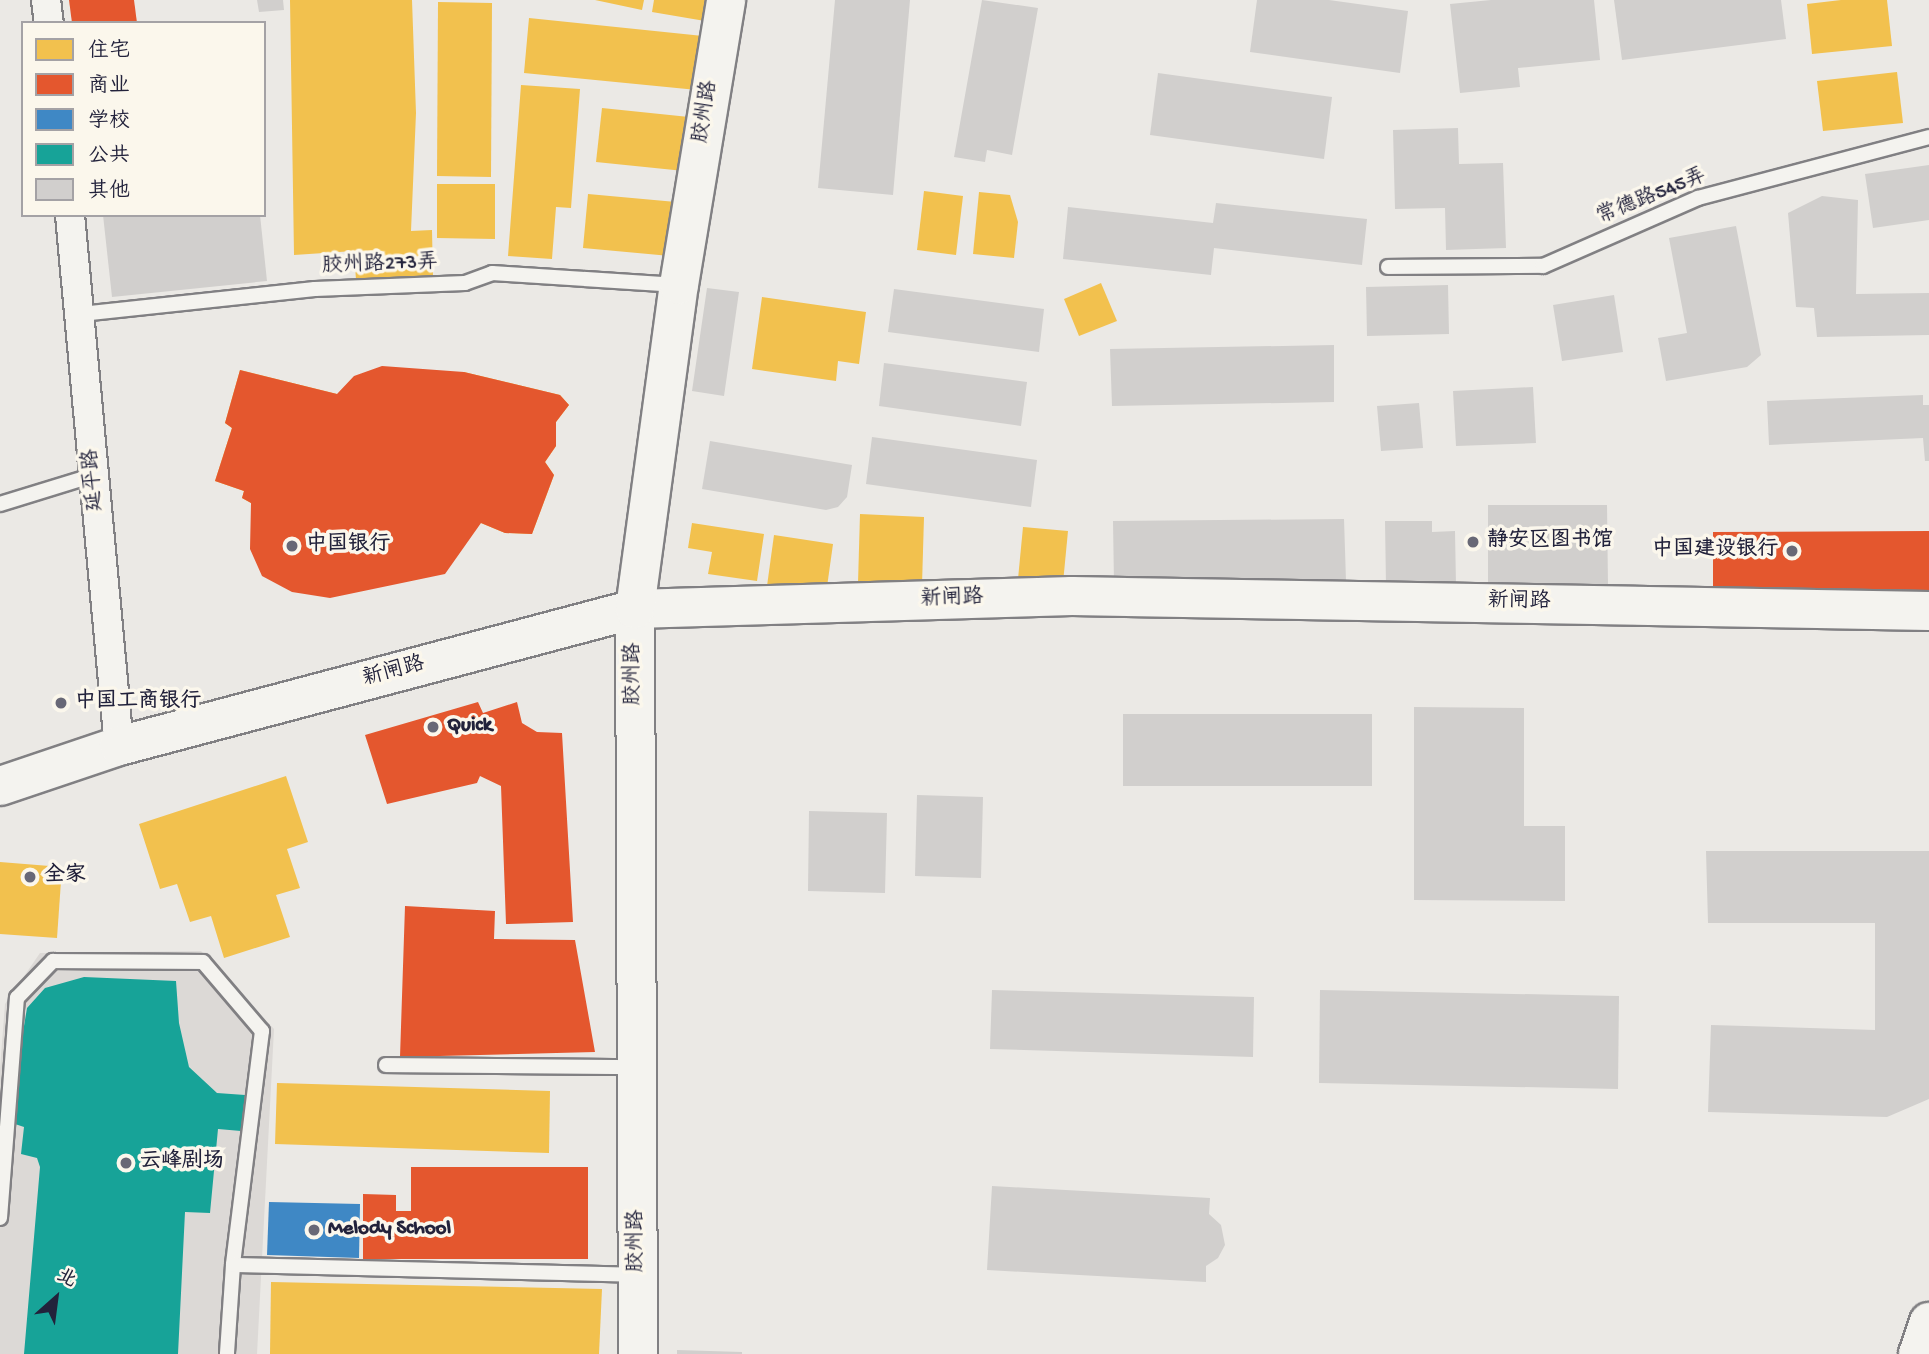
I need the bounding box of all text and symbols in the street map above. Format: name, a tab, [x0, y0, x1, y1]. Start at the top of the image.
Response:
legend	[21, 21, 266, 217]
text: 住宅	[88, 40, 130, 65]
text: 商业	[88, 75, 130, 100]
street label: 胶州路	[690, 79, 724, 145]
text: 学校	[88, 110, 130, 135]
text: 公共	[88, 145, 130, 170]
street label: 常德路545弄	[1593, 165, 1711, 231]
text: 其他	[88, 180, 130, 205]
street label: 胶州路273弄	[322, 251, 438, 281]
street label: 延平路	[80, 448, 110, 512]
place label: 静安区图书馆	[1487, 529, 1613, 555]
place label: 中国银行	[306, 533, 390, 559]
marker: 静安区图书馆	[1465, 534, 1481, 550]
marker: 中国银行	[284, 538, 300, 554]
place label: 中国建设银行	[1652, 538, 1778, 564]
marker: 中国建设银行	[1784, 543, 1800, 559]
street label: 新闸路	[920, 586, 984, 614]
street label: 新闸路	[1487, 590, 1551, 616]
street label: 胶州路	[622, 643, 648, 705]
street label: 新闸路	[360, 653, 428, 693]
place label: 中国工商银行	[75, 690, 201, 716]
marker: 中国工商银行	[53, 695, 69, 711]
place label: Quick	[447, 714, 492, 740]
marker: Quick	[425, 719, 441, 735]
place label: 全家	[44, 864, 86, 890]
marker: 全家	[22, 869, 38, 885]
place label: 云峰剧场	[140, 1150, 224, 1176]
marker: 云峰剧场	[118, 1155, 134, 1171]
street label: 胶州路	[625, 1210, 651, 1272]
place label: Melody School	[328, 1217, 451, 1243]
marker: Melody School	[306, 1222, 322, 1238]
north arrow	[21, 1263, 91, 1333]
text: 北	[52, 1264, 80, 1294]

